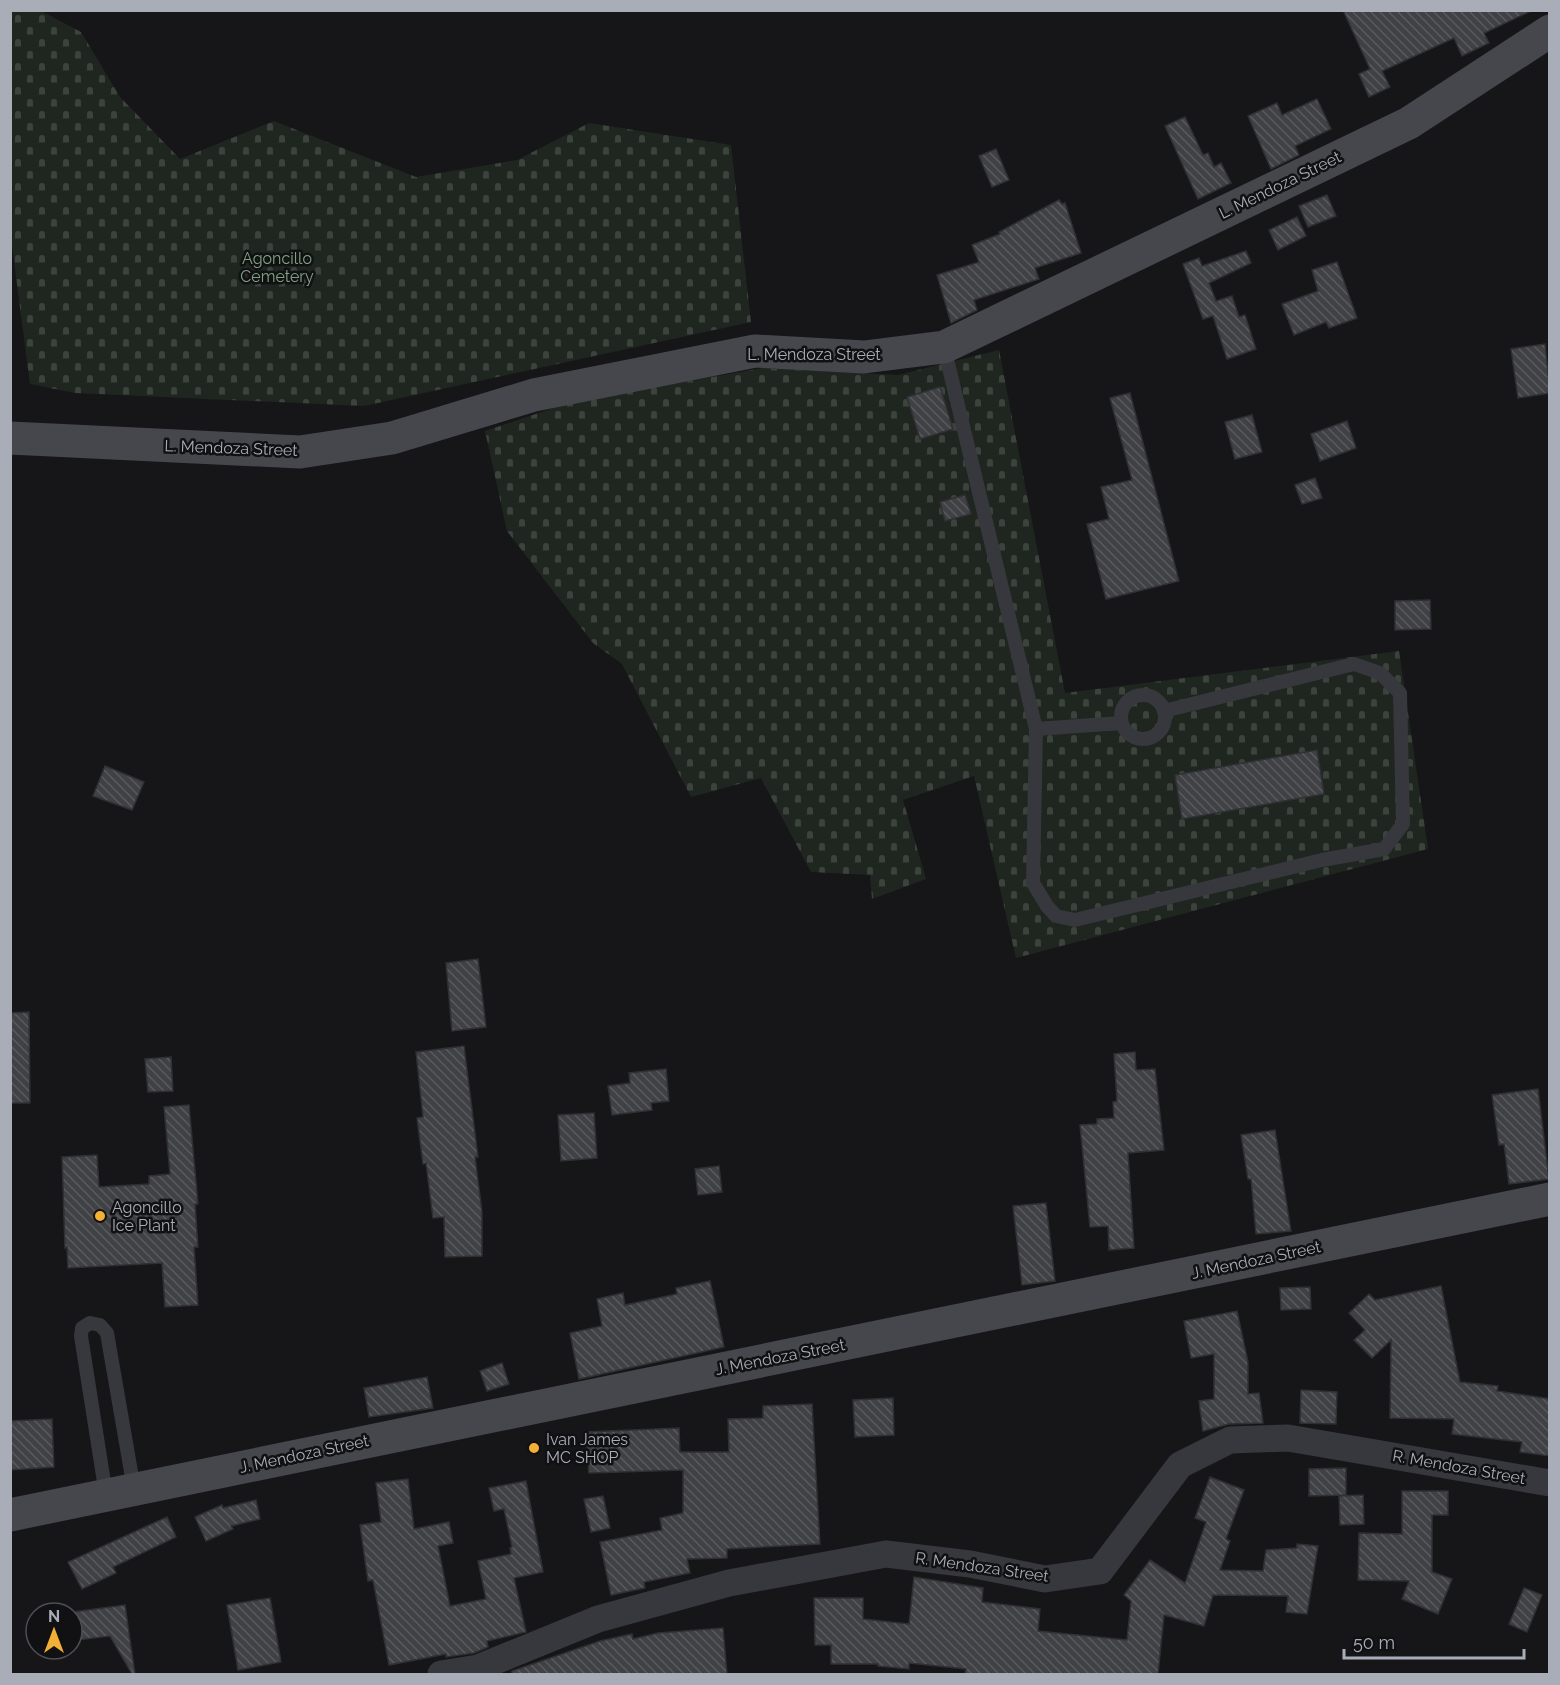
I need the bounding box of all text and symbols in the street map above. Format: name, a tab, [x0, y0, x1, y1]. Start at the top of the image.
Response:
street label: L. Mendoza Street	[1216, 147, 1345, 223]
park label: Agoncillo Cemetery	[240, 249, 314, 286]
street label: L. Mendoza Street	[747, 345, 881, 364]
street label: L. Mendoza Street	[164, 436, 299, 460]
place label: Agoncillo Ice Plant	[112, 1198, 182, 1235]
marker: Agoncillo Ice Plant	[93, 1209, 107, 1223]
street label: J. Mendoza Street	[1190, 1237, 1323, 1283]
street label: J. Mendoza Street	[714, 1335, 847, 1379]
place label: Ivan James MC SHOP	[546, 1430, 628, 1467]
street label: J. Mendoza Street	[238, 1431, 371, 1477]
marker: Ivan James MC SHOP	[527, 1441, 541, 1455]
street label: R. Mendoza Street	[1391, 1446, 1528, 1488]
street label: R. Mendoza Street	[914, 1548, 1051, 1586]
north arrow	[24, 1601, 84, 1661]
text: N	[48, 1607, 60, 1626]
scale bar	[1344, 1622, 1524, 1660]
text: 50 m	[1353, 1632, 1395, 1653]

